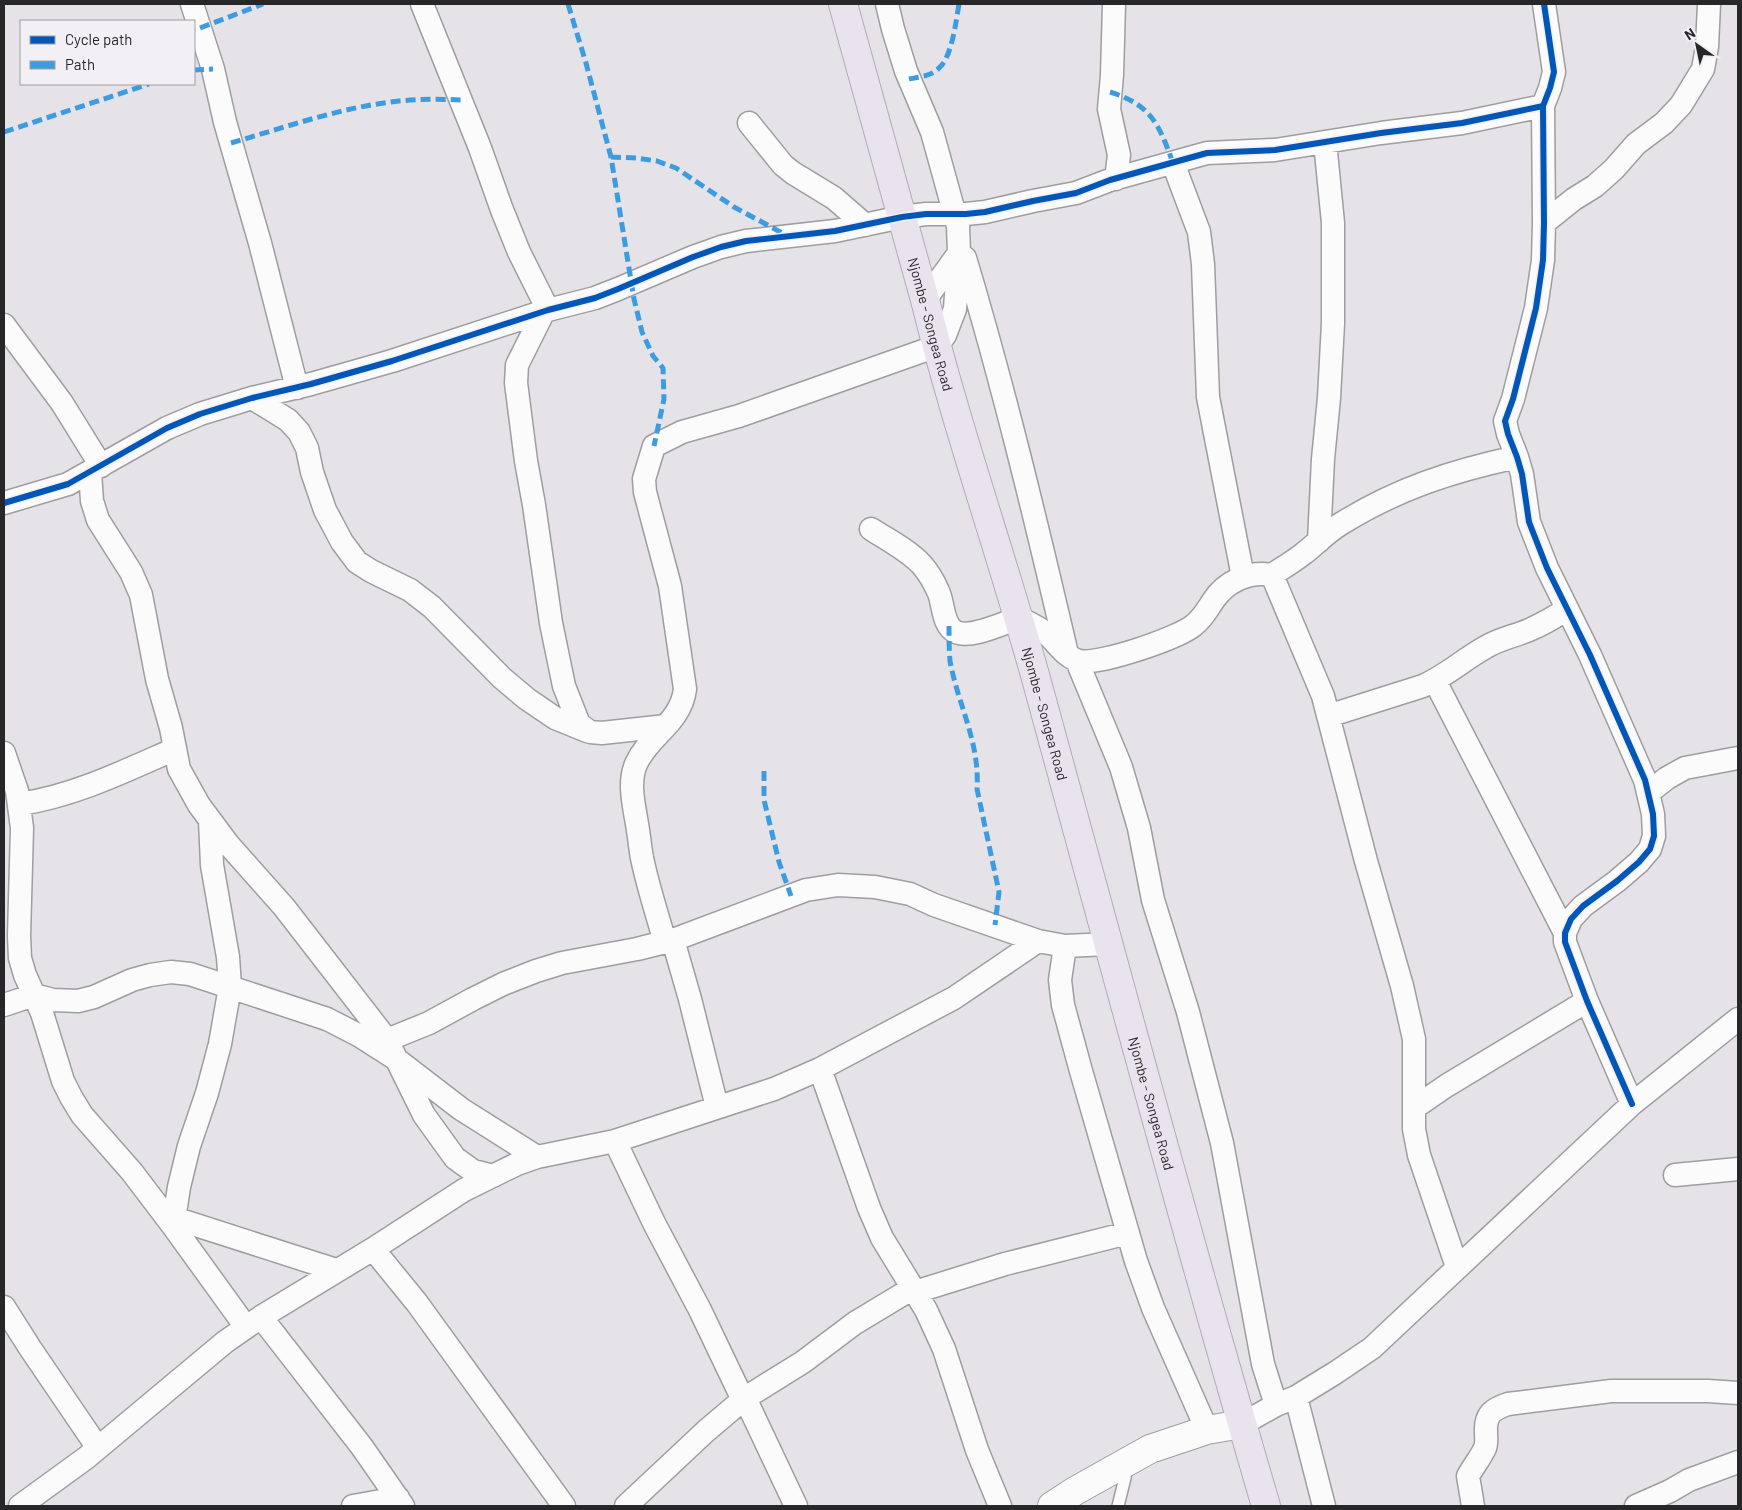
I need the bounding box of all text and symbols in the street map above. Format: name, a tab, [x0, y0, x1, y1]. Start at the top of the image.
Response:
legend	[20, 20, 195, 85]
north arrow	[1672, 20, 1722, 70]
text: N	[1681, 24, 1698, 43]
text: Cycle path	[65, 30, 132, 48]
text: Path	[65, 55, 95, 73]
street label: Njombe - Songea Road	[905, 255, 957, 393]
street label: Njombe - Songea Road	[1019, 645, 1072, 782]
street label: Njombe - Songea Road	[1126, 1035, 1179, 1172]

